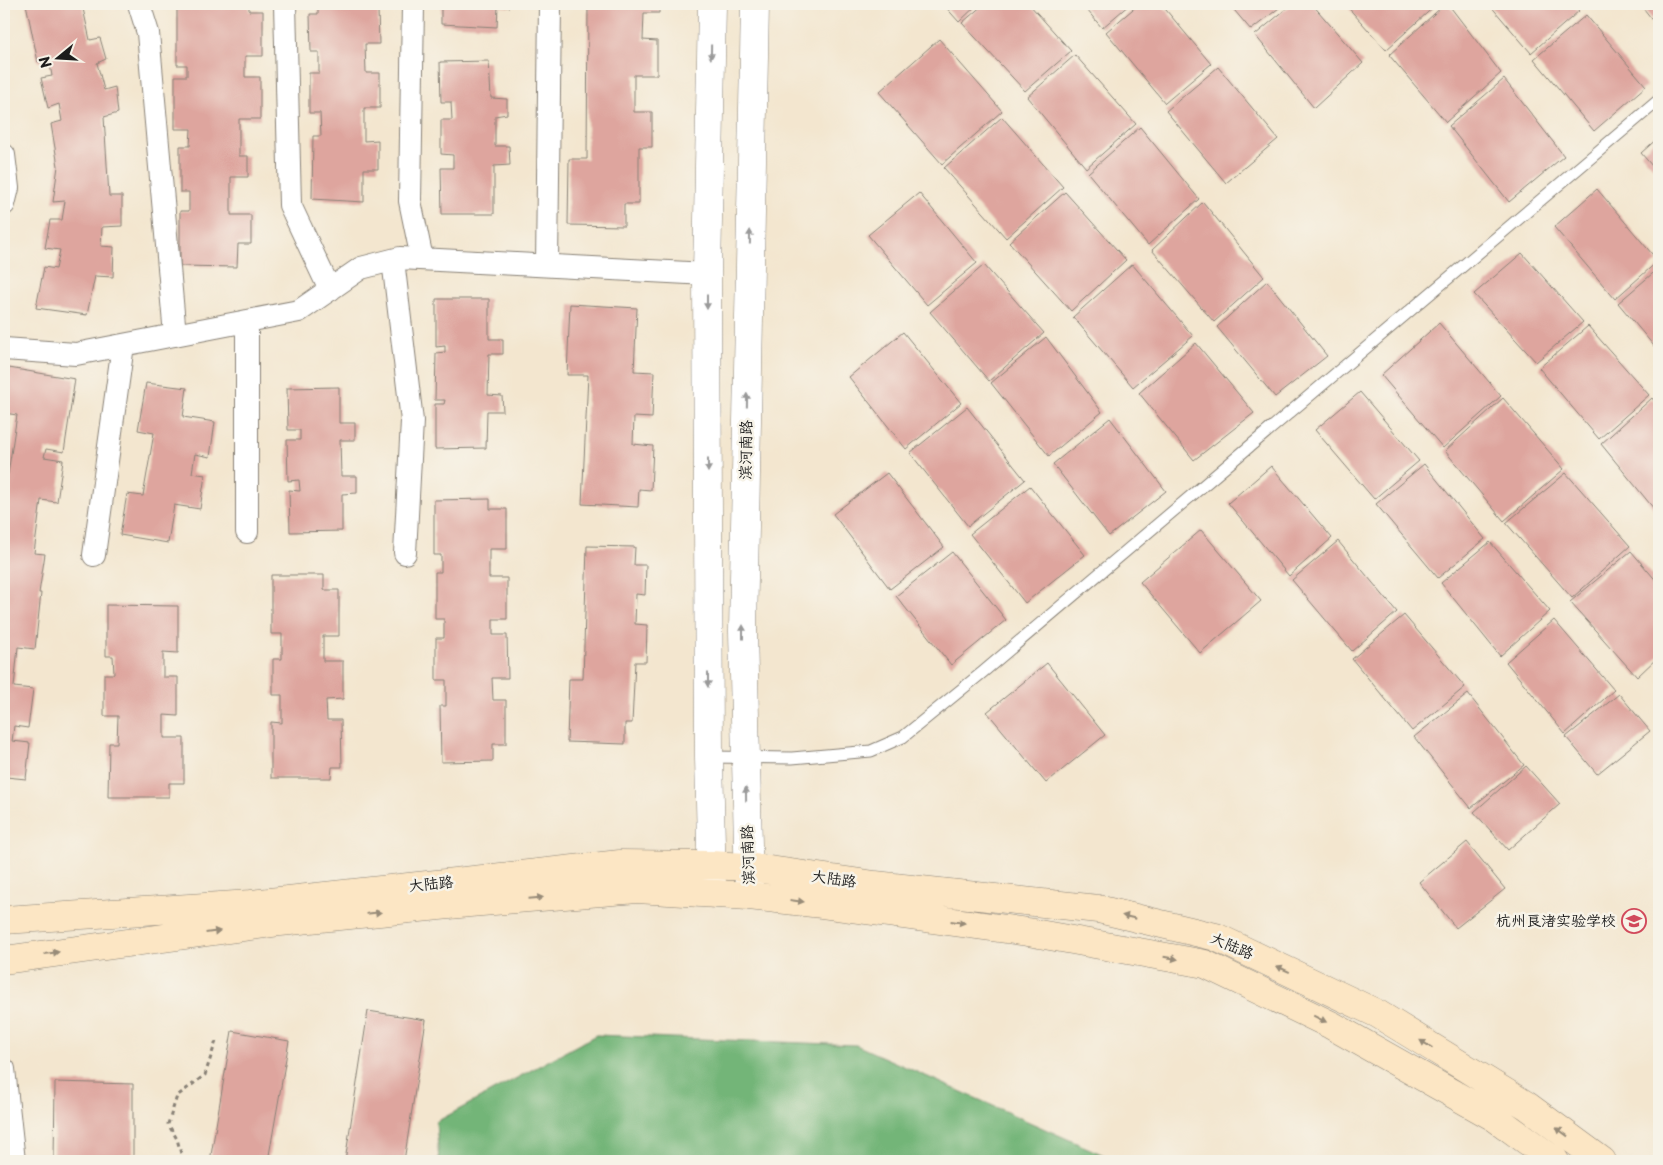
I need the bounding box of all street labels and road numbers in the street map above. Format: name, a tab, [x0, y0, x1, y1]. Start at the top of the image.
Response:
street label: 滨河南路	[732, 420, 757, 480]
street label: 滨河南路	[734, 825, 759, 885]
street label: 大陆路	[810, 863, 858, 892]
street label: 大陆路	[407, 869, 454, 896]
street label: 大陆路	[1207, 925, 1258, 964]

